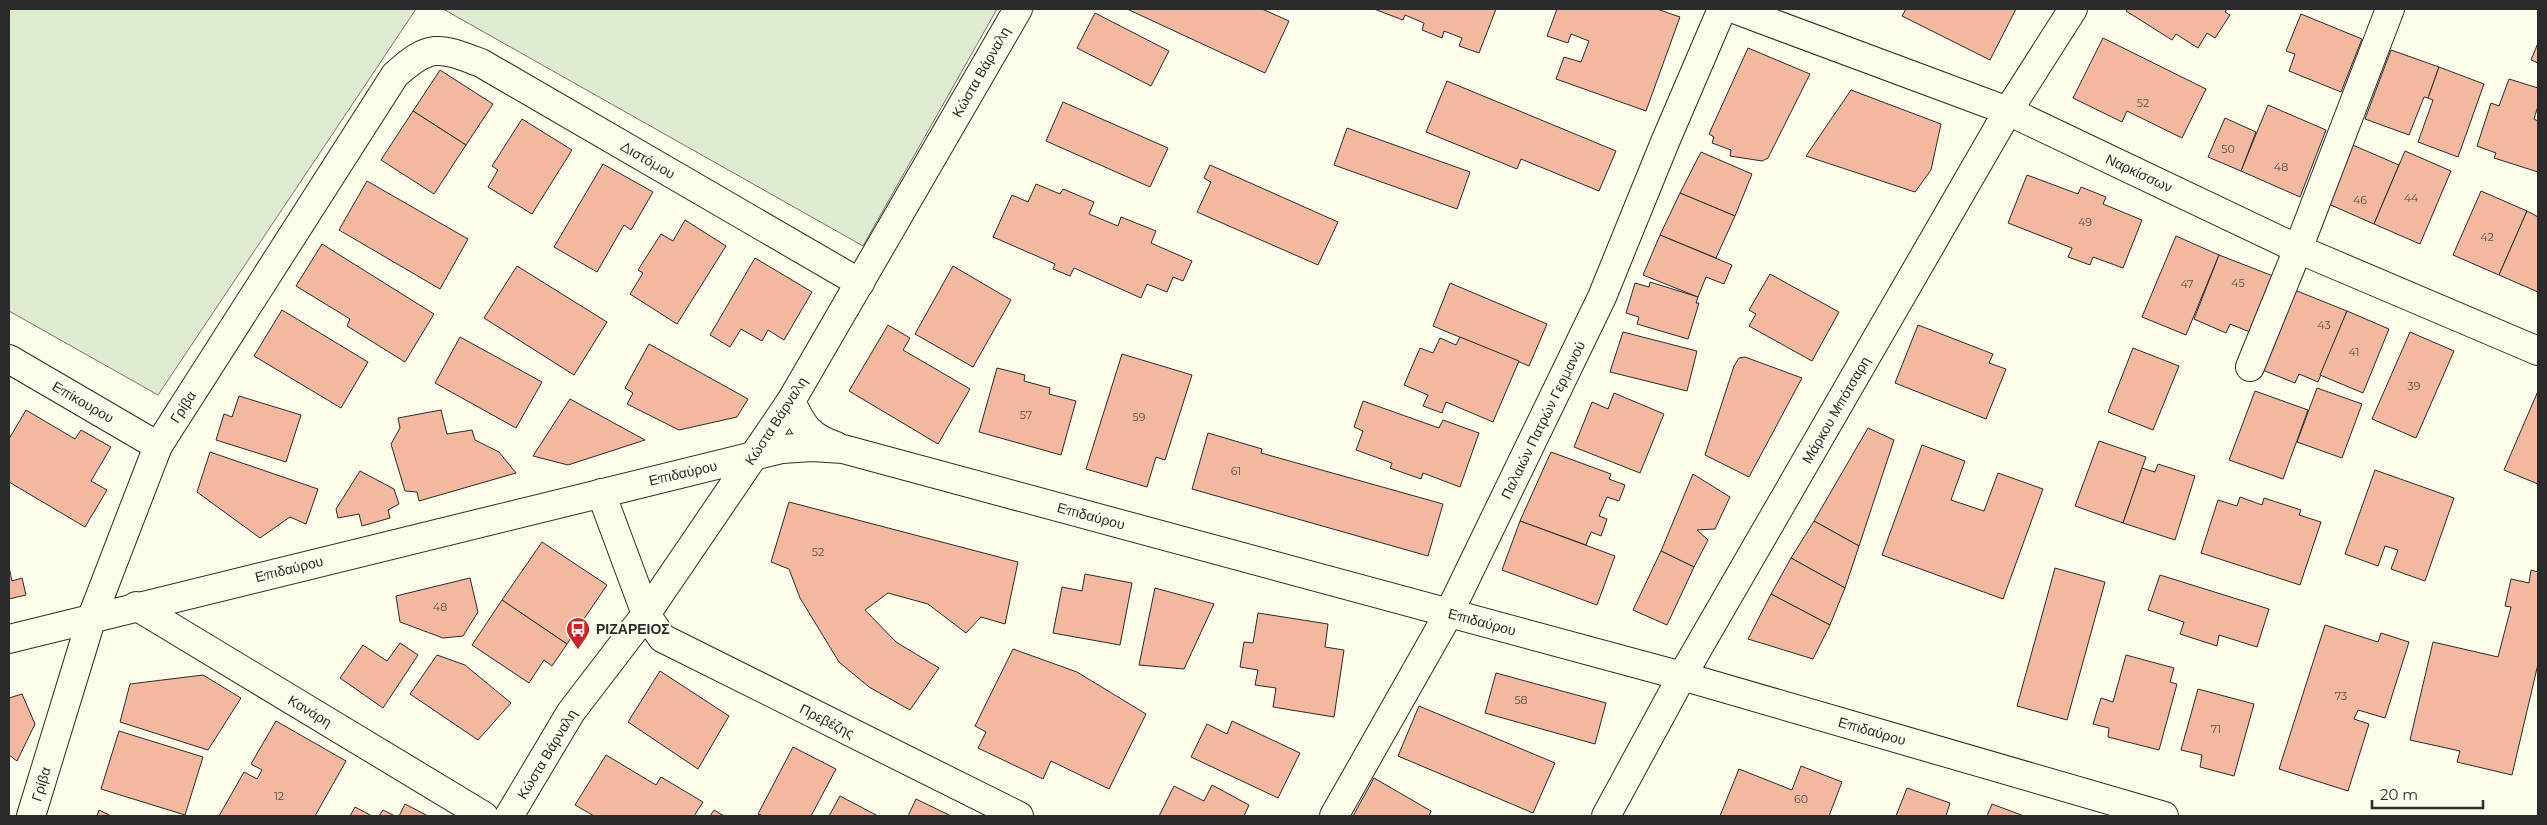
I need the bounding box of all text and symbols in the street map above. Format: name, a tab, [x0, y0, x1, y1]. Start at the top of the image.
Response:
street label: Κώστα Βάρναλη	[948, 23, 1014, 121]
house number: 52	[2137, 96, 2149, 110]
street label: Διστόμου	[617, 137, 679, 183]
house number: 50	[2221, 142, 2235, 156]
street label: Ναρκίσσων	[2103, 150, 2175, 196]
house number: 48	[2274, 160, 2288, 174]
house number: 44	[2404, 191, 2419, 205]
house number: 46	[2353, 193, 2367, 207]
house number: 49	[2078, 215, 2092, 229]
house number: 42	[2480, 230, 2494, 244]
house number: 45	[2231, 276, 2245, 290]
house number: 47	[2180, 277, 2194, 291]
house number: 43	[2317, 318, 2331, 332]
street label: Παλαιών Πατρών Γερμανού	[1497, 338, 1589, 502]
house number: 41	[2349, 345, 2359, 359]
street label: Μάρκου Μπότσαρη	[1798, 353, 1874, 467]
street label: Κώστα Βάρναλη	[741, 373, 811, 469]
street label: Επίκουρου	[49, 377, 117, 427]
house number: 39	[2408, 379, 2421, 393]
street label: Γρίβα	[166, 387, 200, 427]
house number: 57	[1020, 408, 1032, 422]
house number: 59	[1133, 410, 1146, 424]
street label: Επιδαύρου	[647, 456, 719, 490]
house number: 61	[1231, 464, 1241, 478]
street label: Επιδαύρου	[1055, 498, 1127, 534]
house number: 52	[812, 545, 824, 559]
street label: Επιδαύρου	[253, 552, 325, 586]
house number: 48	[433, 600, 447, 614]
street label: Επιδαύρου	[1446, 604, 1518, 640]
bus stop icon: ΡΙΖΑΡΕΙΟΣ	[565, 616, 591, 650]
place label: ΡΙΖΑΡΕΙΟΣ	[596, 620, 670, 638]
house number: 73	[2335, 689, 2347, 703]
street label: Κανάρη	[285, 691, 335, 731]
house number: 58	[1514, 693, 1528, 707]
street label: Πρεβέζης	[797, 700, 858, 743]
street label: Κώστα Βάρναλη	[513, 706, 581, 802]
street label: Επιδαύρου	[1836, 713, 1908, 749]
house number: 71	[2211, 722, 2221, 736]
street label: Γρίβα	[27, 765, 55, 803]
scale bar	[2372, 778, 2483, 810]
text: 20 m	[2380, 785, 2418, 804]
house number: 12	[274, 789, 284, 803]
house number: 60	[1794, 792, 1808, 806]

